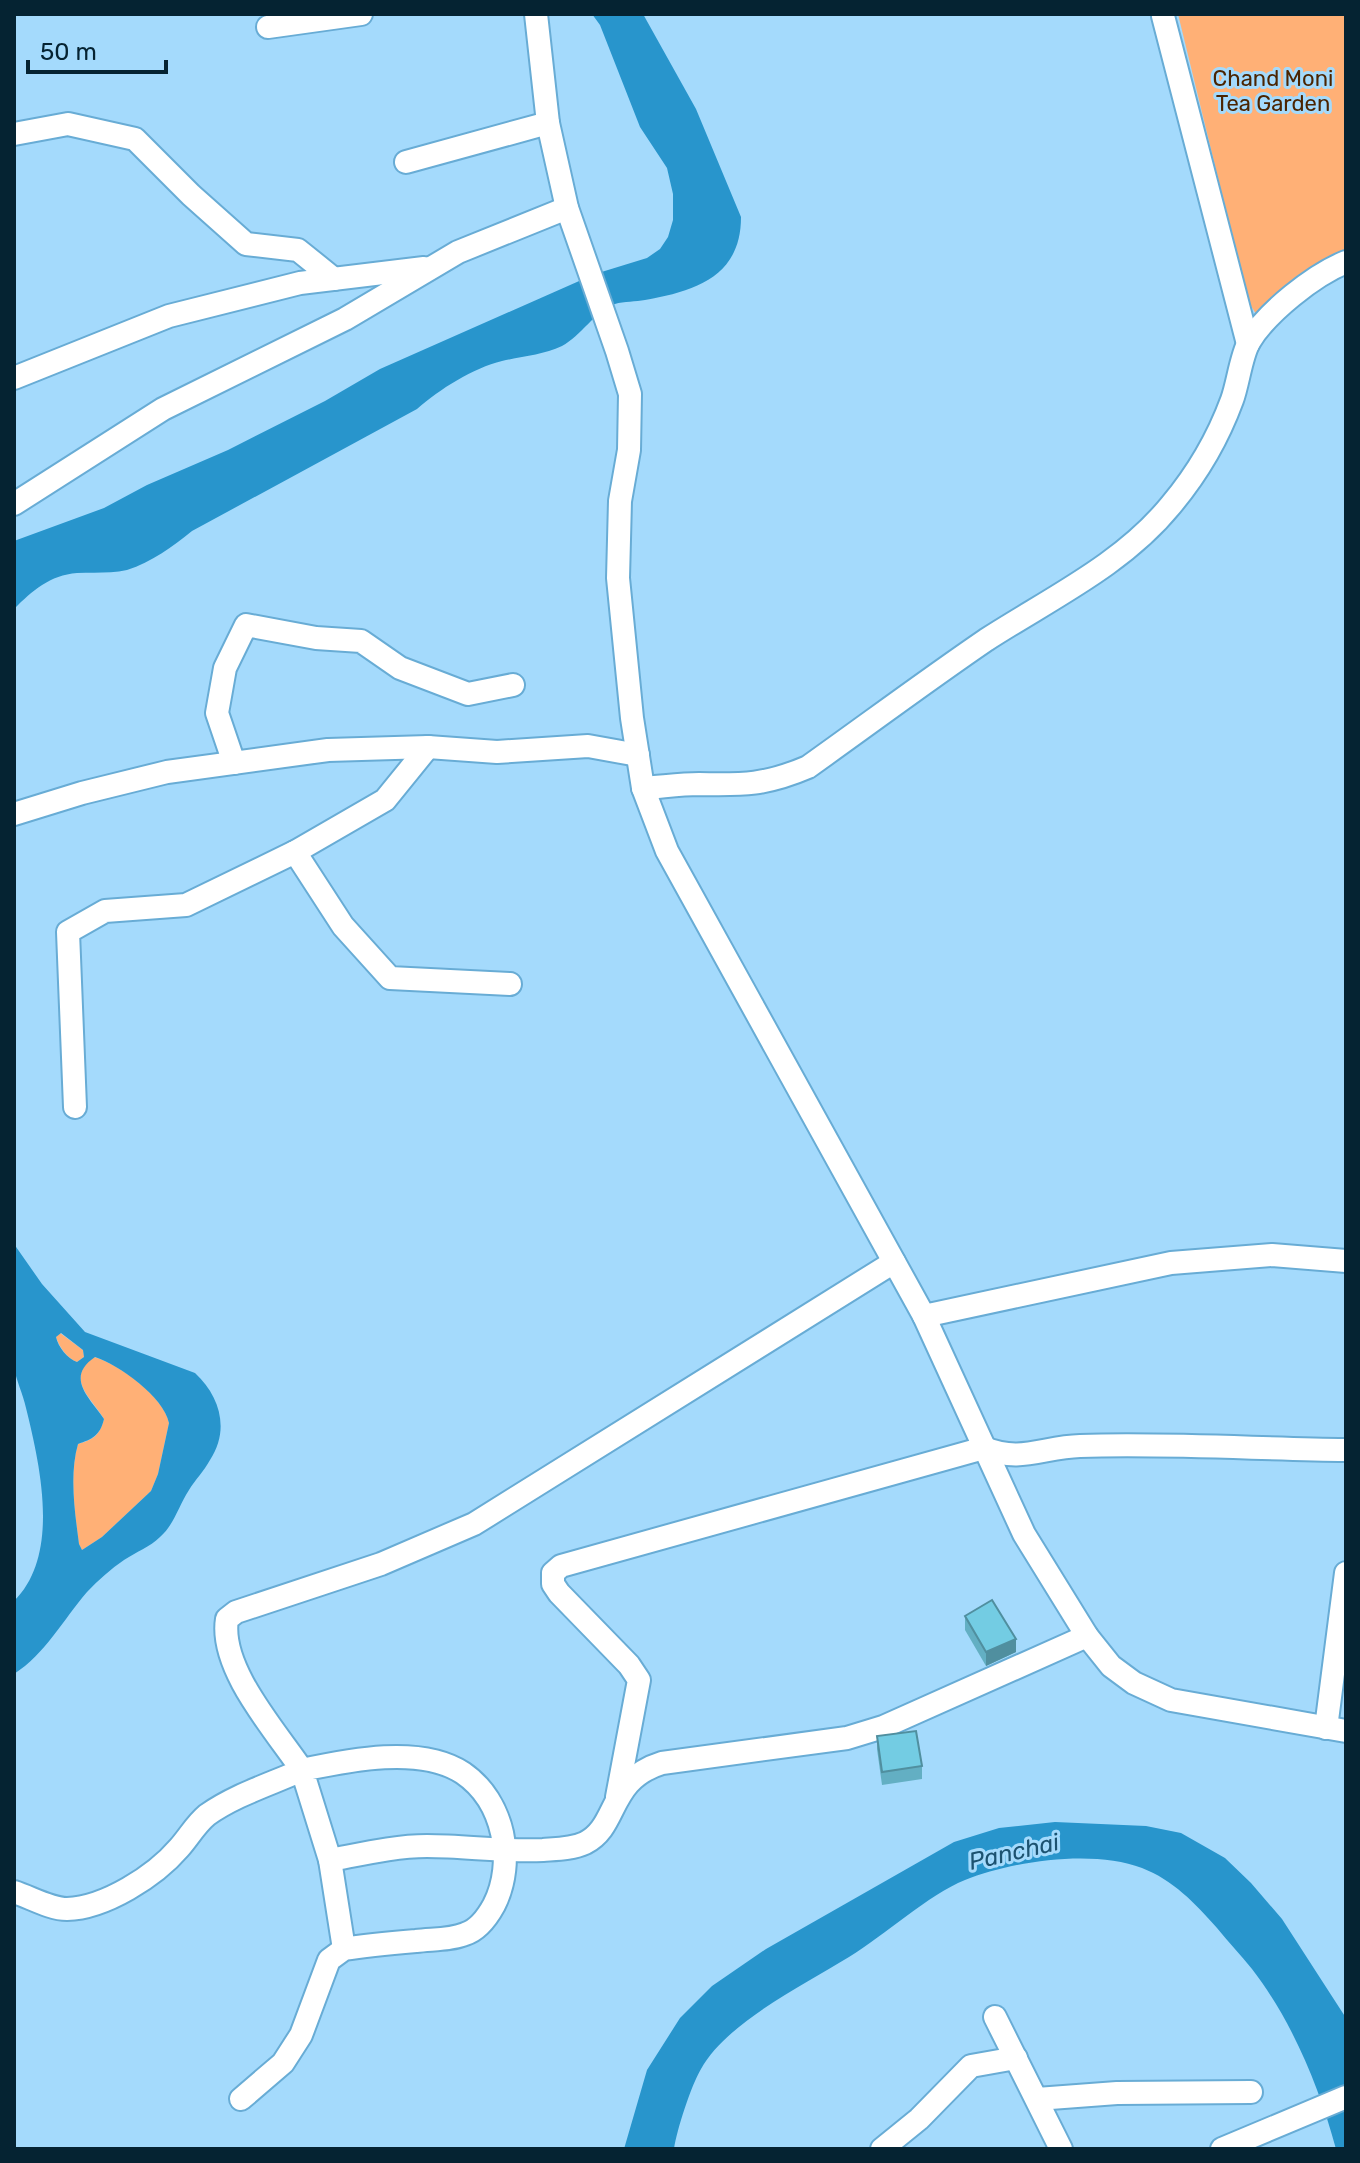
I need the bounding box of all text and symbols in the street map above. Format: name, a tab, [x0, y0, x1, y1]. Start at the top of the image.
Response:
scale bar	[28, 24, 166, 74]
text: 50 m	[40, 38, 97, 66]
park label: Chand Moni Tea Garden	[1213, 65, 1333, 117]
water label: Panchai	[966, 1828, 1063, 1876]

